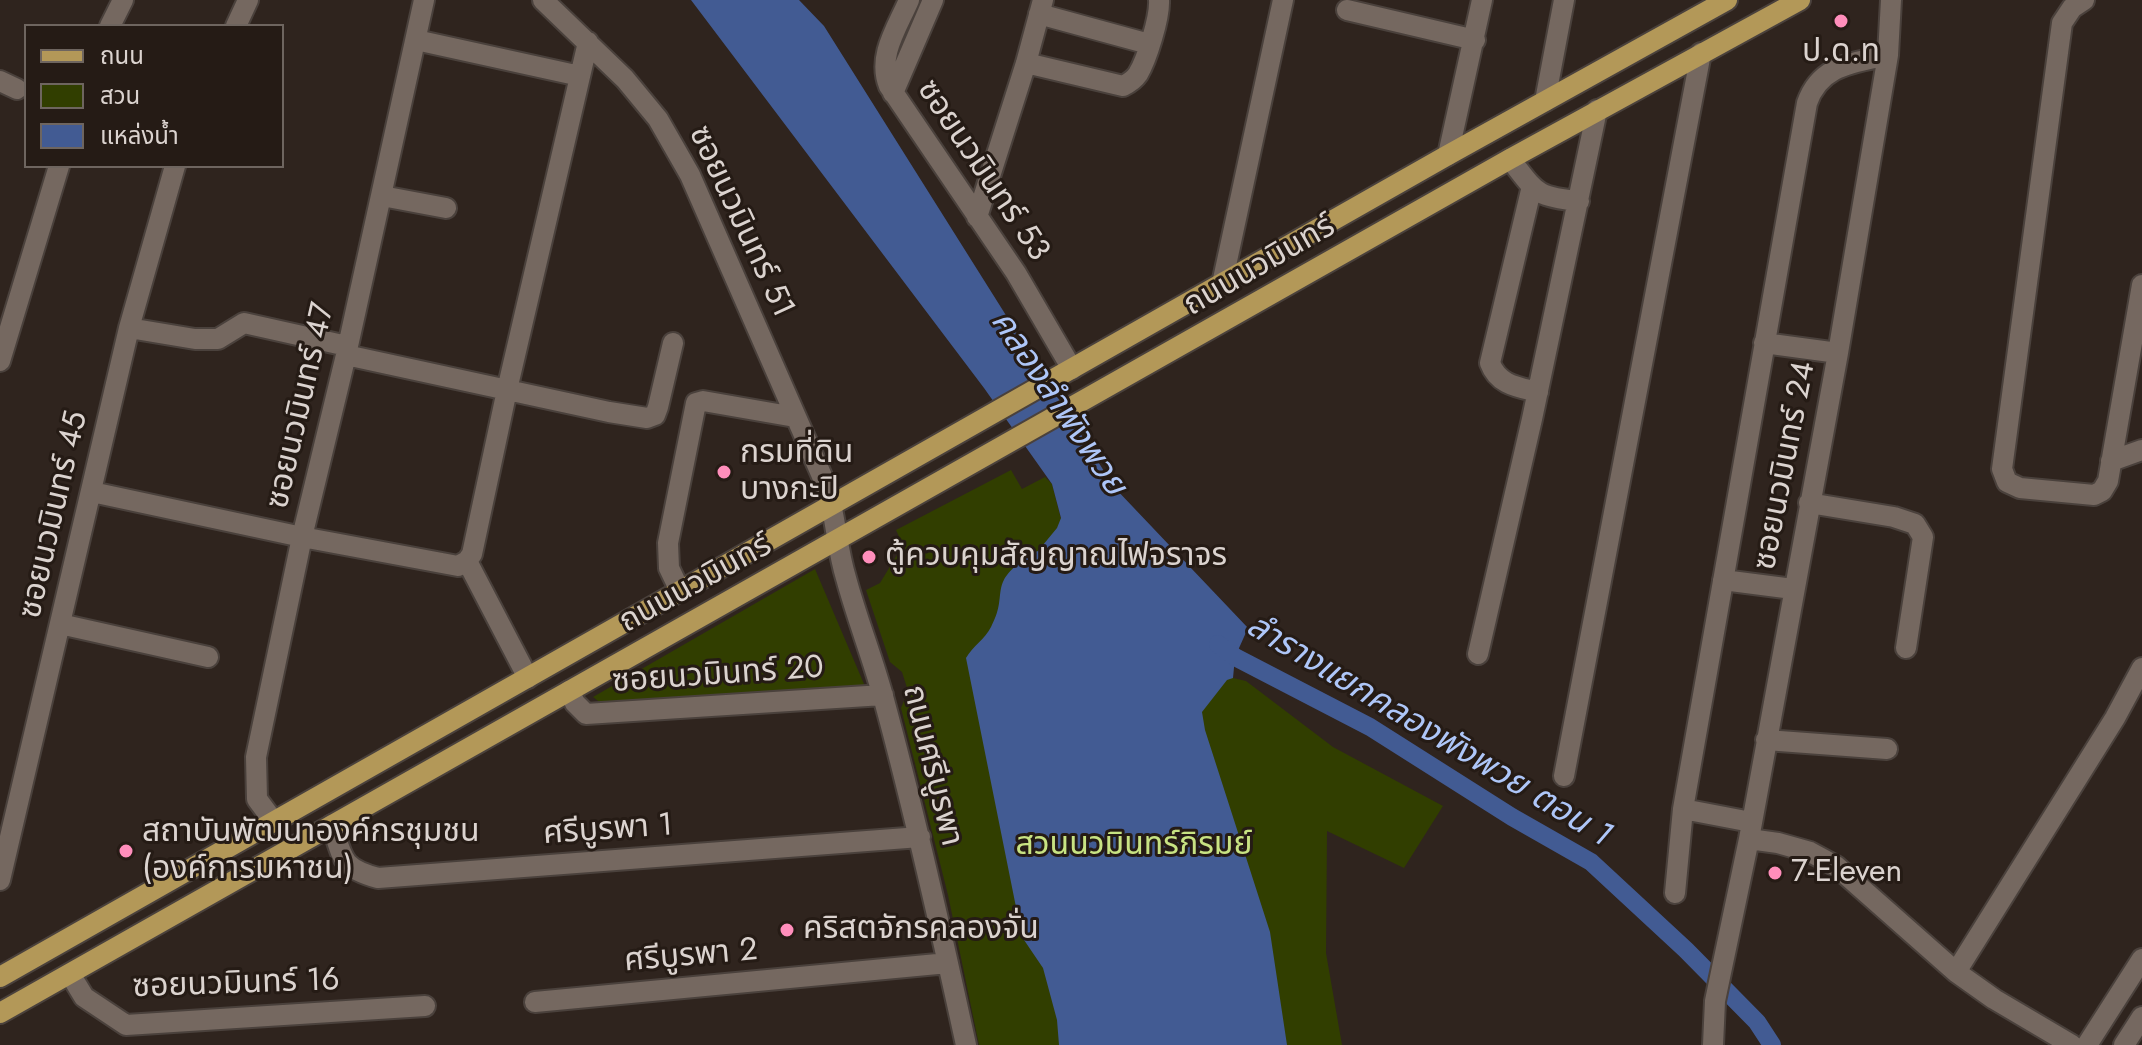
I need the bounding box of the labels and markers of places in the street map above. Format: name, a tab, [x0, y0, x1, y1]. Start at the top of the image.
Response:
marker: ป.ด.ท	[1832, 12, 1850, 30]
place label: ป.ด.ท	[1802, 34, 1880, 72]
place label: กรมที่ดิน บางกะปิ	[740, 435, 853, 510]
marker: กรมที่ดิน บางกะปิ	[715, 463, 733, 481]
place label: ตู้ควบคุมสัญญาณไฟจราจร	[885, 538, 1227, 576]
marker: ตู้ควบคุมสัญญาณไฟจราจร	[860, 548, 878, 566]
place label: สถาบันพัฒนาองค์กรชุมชน (องค์การมหาชน)	[142, 814, 480, 889]
marker: สถาบันพัฒนาองค์กรชุมชน (องค์การมหาชน)	[117, 842, 135, 860]
place label: 7-Eleven	[1791, 854, 1902, 892]
marker: 7-Eleven	[1766, 864, 1784, 882]
place label: คริสตจักรคลองจั่น	[803, 911, 1039, 949]
marker: คริสตจักรคลองจั่น	[778, 921, 796, 939]

